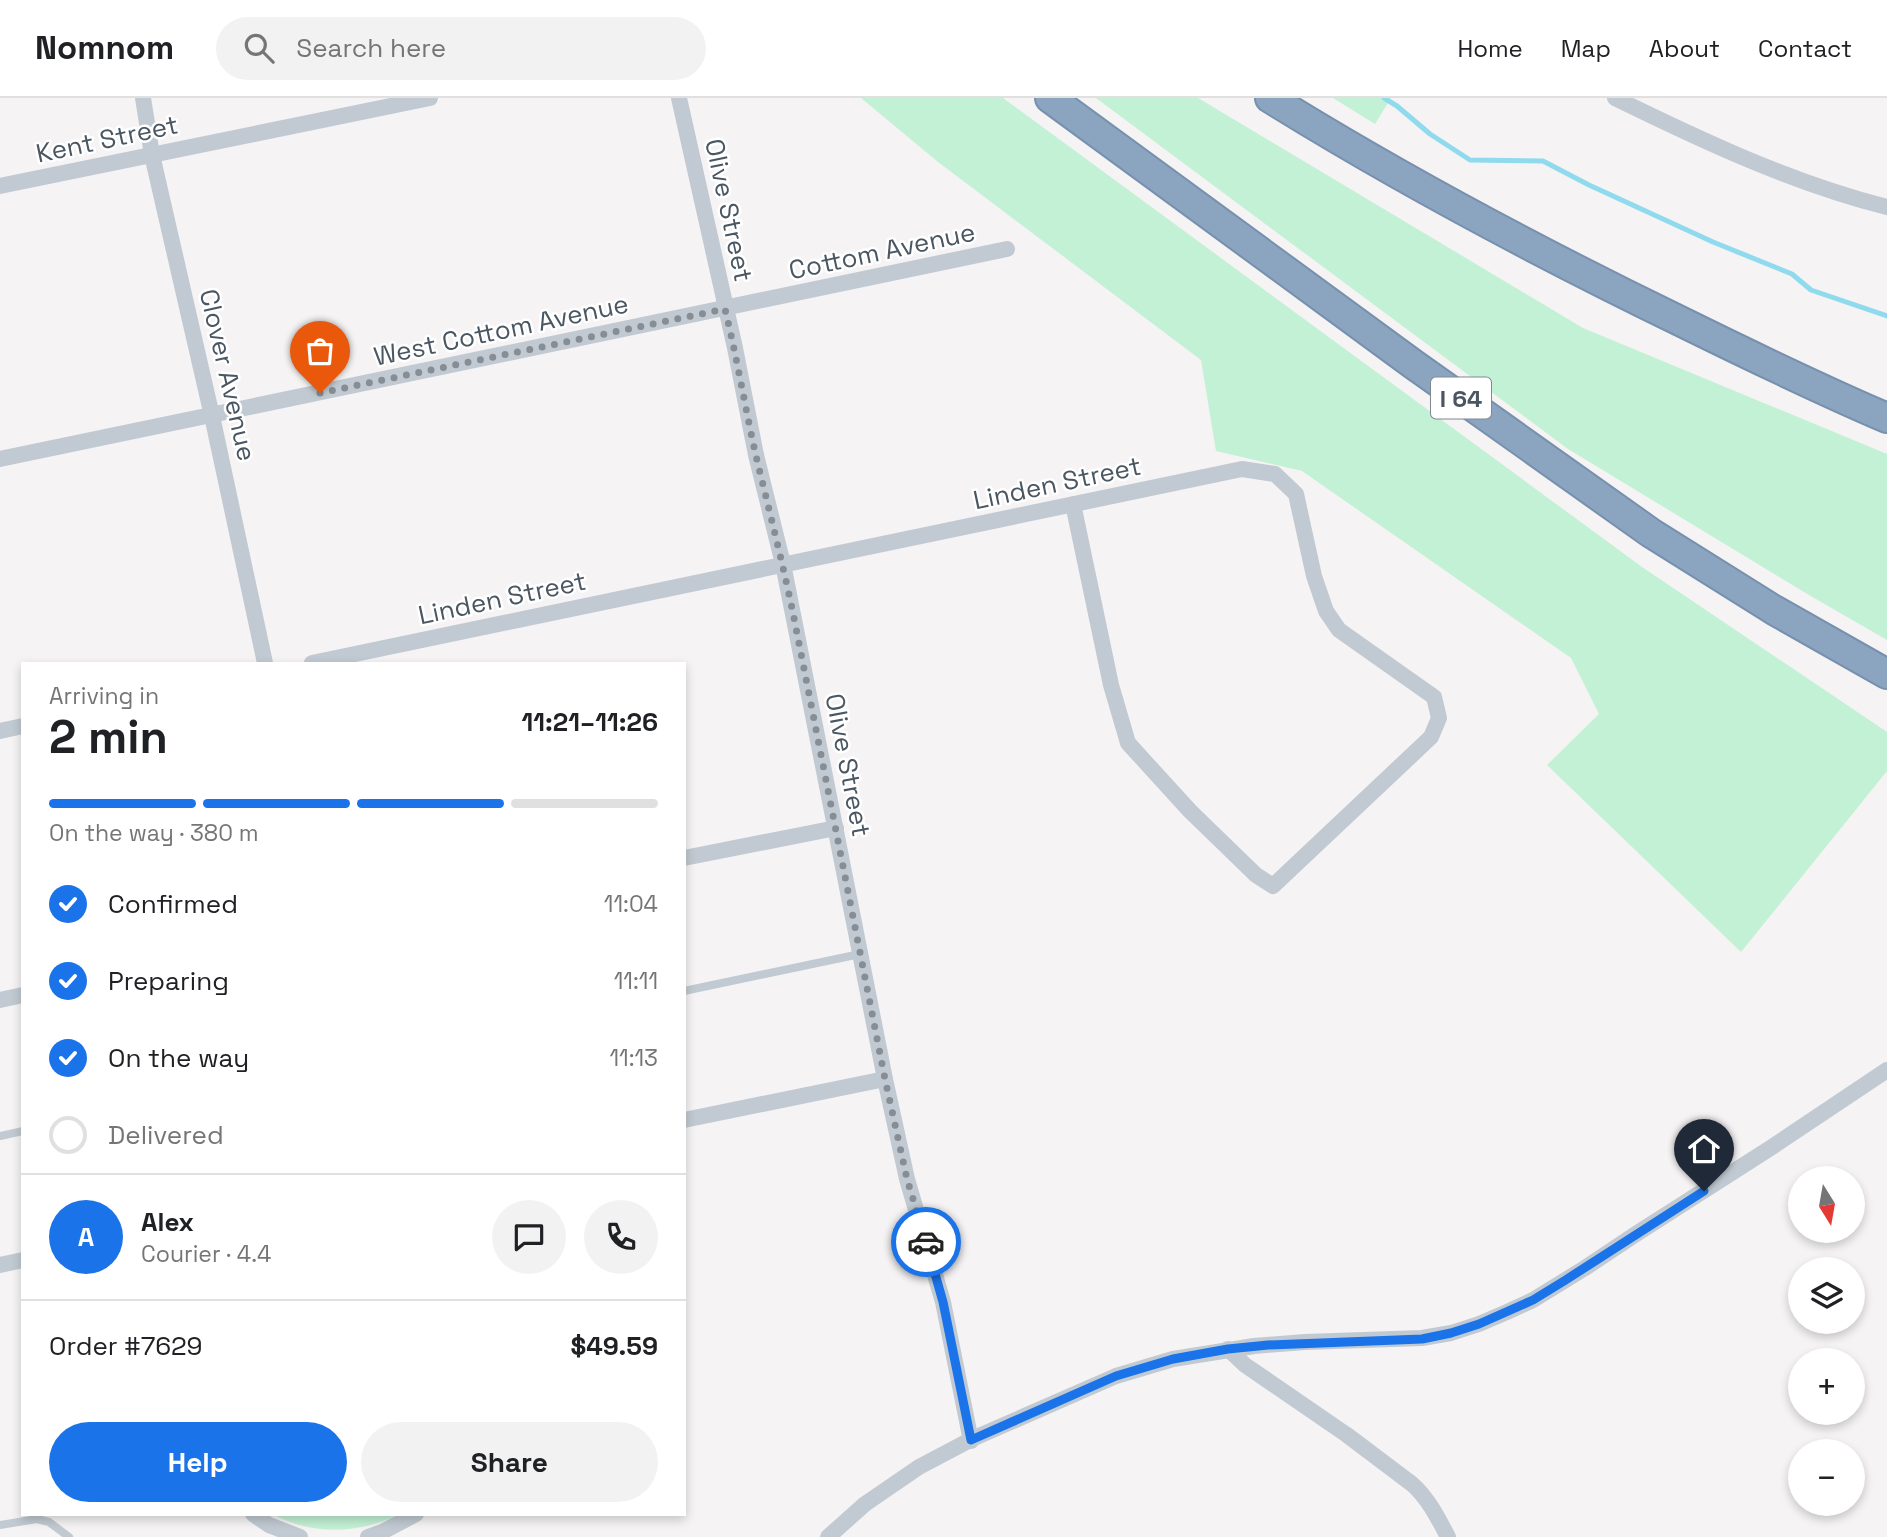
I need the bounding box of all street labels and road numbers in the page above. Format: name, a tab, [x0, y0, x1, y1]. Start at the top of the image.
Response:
street label: Kent Street	[33, 107, 181, 171]
street label: Olive Street	[697, 135, 761, 285]
street label: Cottom Avenue	[786, 215, 978, 287]
street label: Clover Avenue	[192, 286, 264, 464]
street label: West Cottom Avenue	[371, 286, 631, 374]
road number: I 64	[1431, 377, 1491, 418]
street label: Linden Street	[970, 449, 1144, 517]
street label: Linden Street	[415, 564, 589, 632]
street label: Olive Street	[817, 691, 879, 839]

